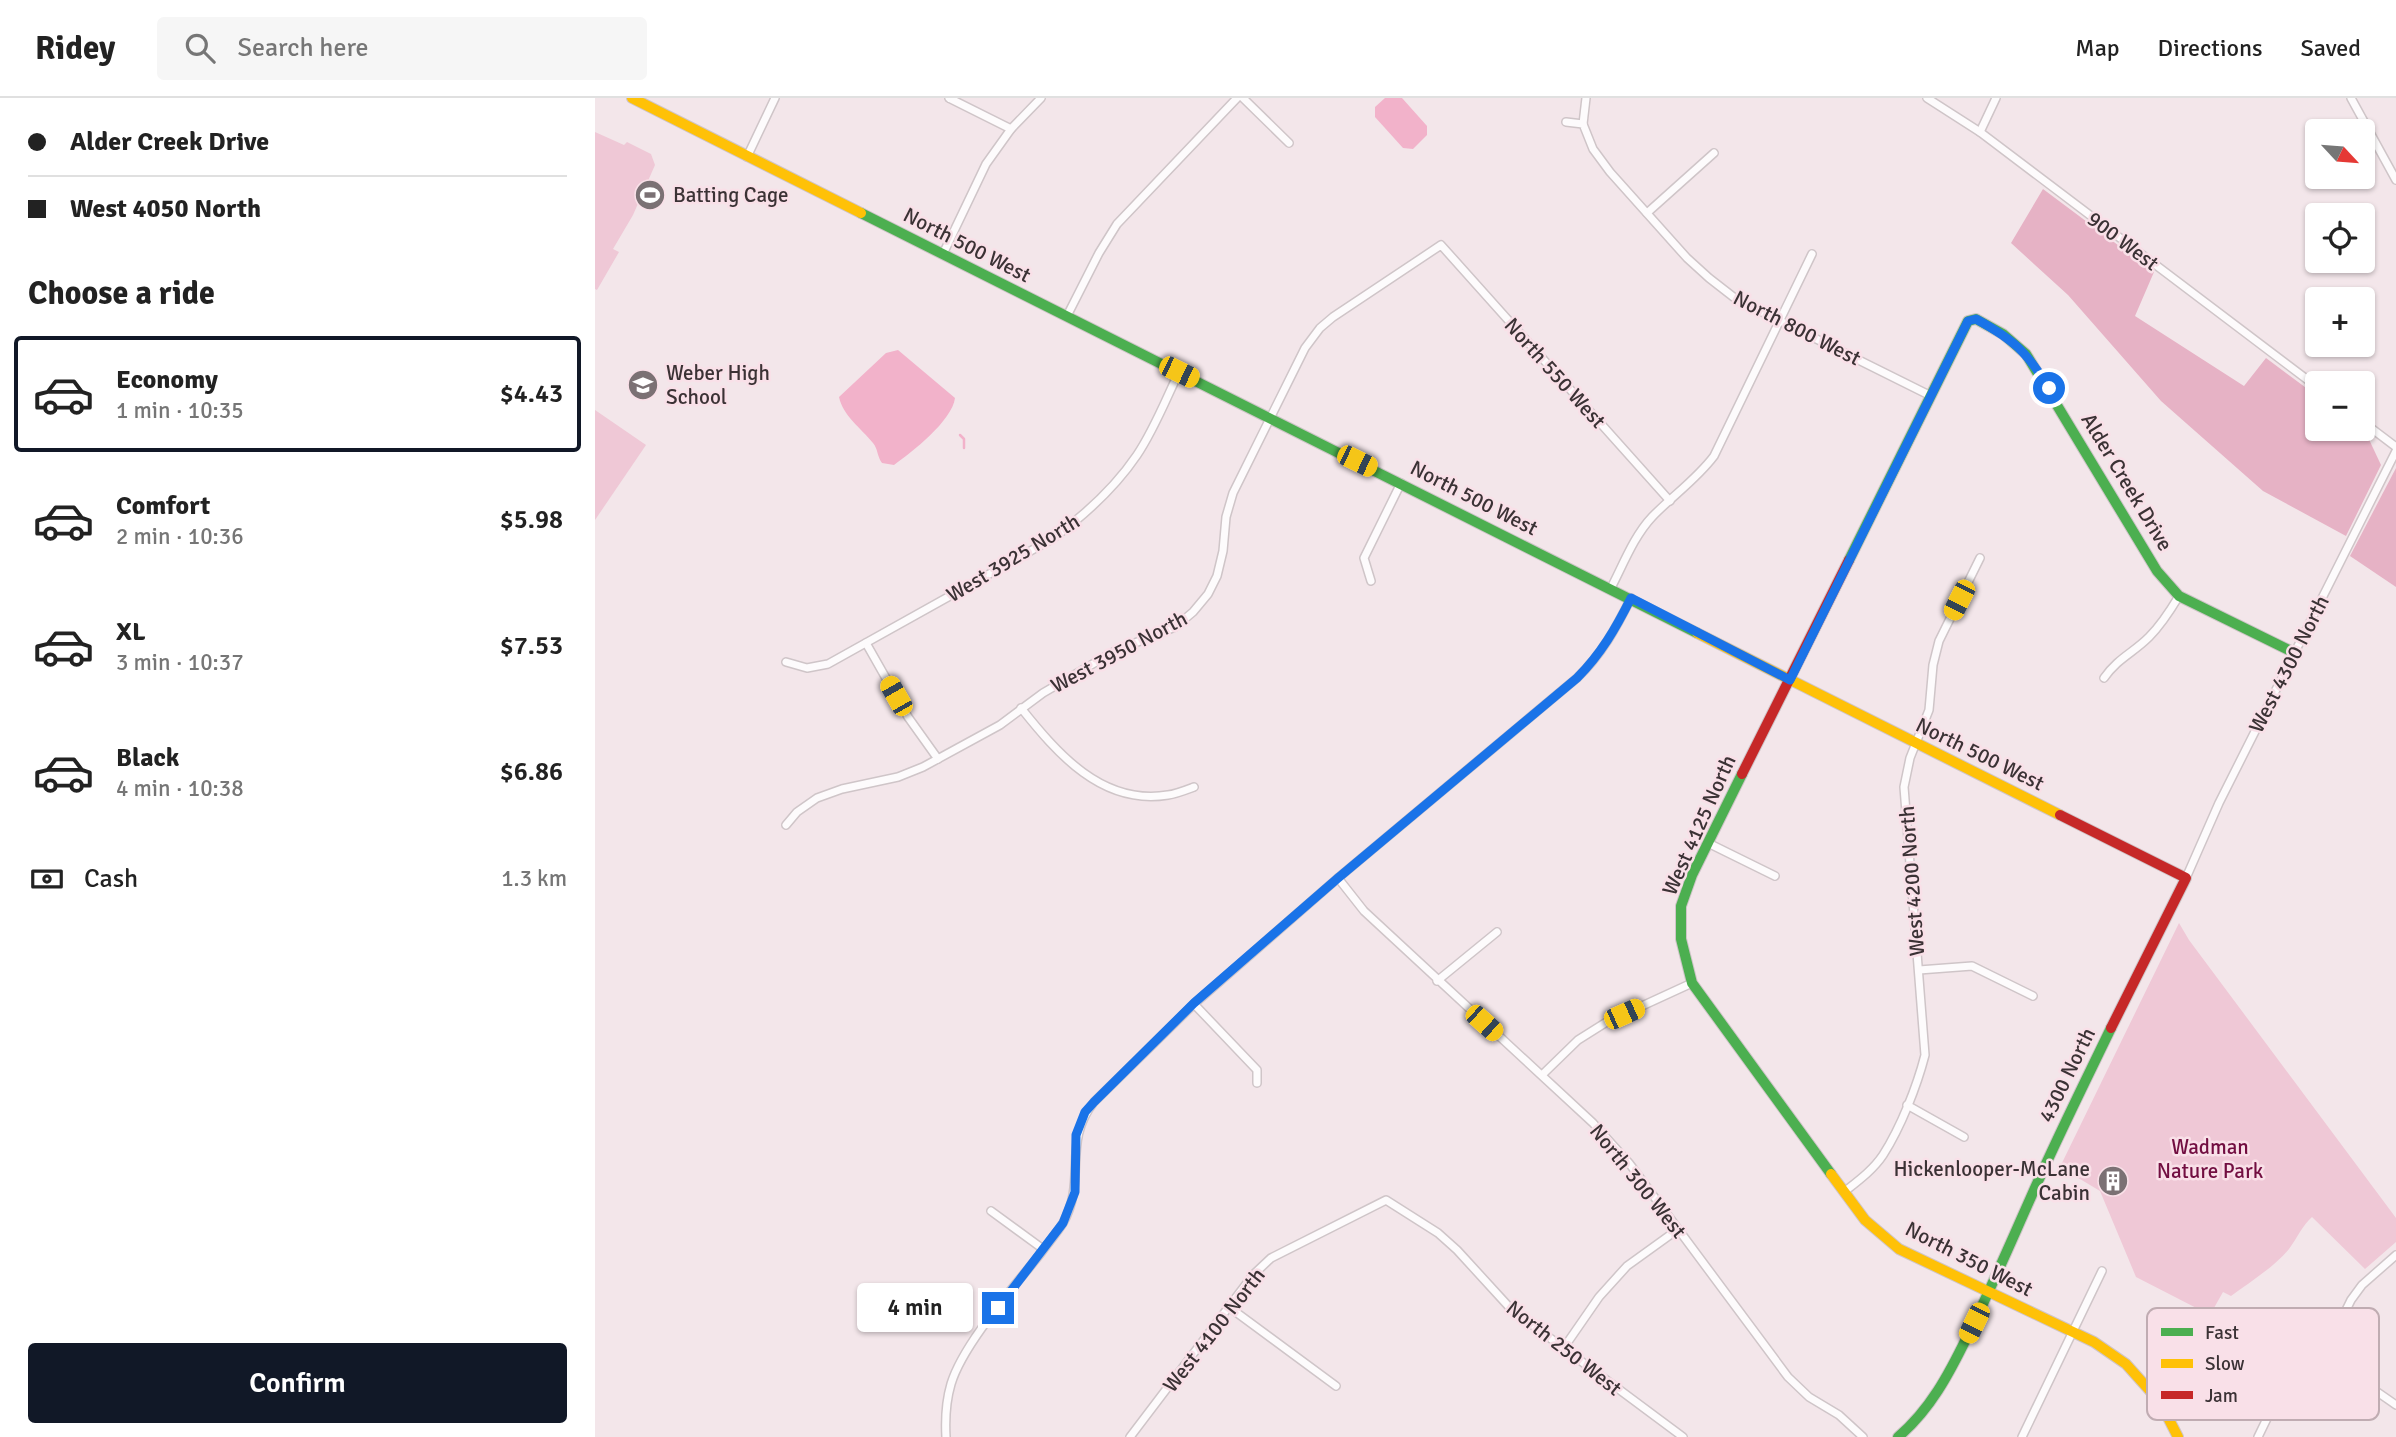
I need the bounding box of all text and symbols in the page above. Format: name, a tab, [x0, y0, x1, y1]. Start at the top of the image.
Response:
search box	[157, 17, 647, 80]
text: Ridey	[35, 28, 115, 69]
icon: search	[181, 29, 219, 67]
text: Search here	[237, 32, 369, 64]
text: Map	[2075, 33, 2120, 63]
text: Directions	[2158, 33, 2263, 63]
text: Saved	[2301, 33, 2361, 63]
north arrow	[2305, 119, 2375, 189]
map controls	[2305, 119, 2375, 441]
text: Alder Creek Drive	[70, 126, 269, 158]
sports icon: Batting Cage	[633, 178, 667, 212]
place label: Batting Cage	[673, 182, 789, 208]
text: West 4050 North	[70, 193, 261, 225]
street label: North 500 West	[899, 202, 1035, 288]
button: locate	[2305, 203, 2375, 273]
street label: 900 West	[2082, 206, 2164, 276]
text: Choose a ride	[28, 274, 215, 313]
street label: North 800 West	[1729, 285, 1865, 371]
button: +	[2305, 287, 2375, 357]
street label: North 550 West	[1499, 312, 1611, 434]
car	[1156, 353, 1203, 391]
place label: Weber High School	[666, 360, 770, 410]
icon: car	[32, 363, 95, 426]
text: Economy	[116, 364, 218, 396]
school or university icon: Weber High School	[626, 368, 660, 402]
button: −	[2305, 371, 2375, 441]
route start	[2033, 372, 2065, 404]
text: $4.43	[500, 378, 563, 410]
text: 1 min · 10:35	[116, 396, 244, 425]
street label: Alder Creek Drive	[2076, 409, 2178, 555]
car	[1334, 442, 1381, 480]
street label: North 500 West	[1406, 455, 1542, 541]
icon: car	[32, 489, 95, 552]
text: Comfort	[116, 490, 210, 522]
text: $5.98	[500, 504, 563, 536]
street label: West 3925 North	[942, 508, 1084, 608]
text: 2 min · 10:36	[116, 522, 244, 551]
car	[1941, 577, 1978, 623]
street label: West 4300 North	[2243, 591, 2335, 737]
street label: West 3950 North	[1046, 605, 1192, 699]
icon: car	[32, 615, 95, 678]
text: XL	[116, 616, 146, 648]
text: $7.53	[500, 630, 563, 662]
text: 3 min · 10:37	[116, 648, 244, 677]
car	[877, 673, 916, 719]
street label: North 500 West	[1912, 712, 2048, 796]
icon: car	[32, 741, 95, 804]
text: Black	[116, 742, 179, 774]
street label: West 4125 North	[1656, 751, 1742, 899]
text: $6.86	[500, 756, 563, 788]
text: 4 min · 10:38	[116, 774, 244, 803]
street label: West 4200 North	[1894, 805, 1930, 957]
icon: cash	[28, 860, 66, 898]
text: Cash	[84, 863, 138, 895]
text: 1.3 km	[501, 864, 567, 893]
car	[1601, 996, 1648, 1032]
car	[1462, 1001, 1507, 1045]
street label: 4300 North	[2033, 1023, 2101, 1127]
street label: North 300 West	[1584, 1119, 1692, 1243]
park label: Wadman Nature Park	[2157, 1134, 2264, 1184]
place label: Hickenlooper-McLane Cabin	[1893, 1156, 2090, 1206]
building icon: Hickenlooper-McLane Cabin	[2096, 1164, 2130, 1198]
street label: North 350 West	[1901, 1216, 2037, 1302]
street label: West 4100 North	[1157, 1263, 1271, 1397]
callout: 4 min	[858, 1284, 973, 1332]
route end	[982, 1292, 1014, 1324]
text: 4 min	[887, 1293, 943, 1322]
street label: North 250 West	[1501, 1295, 1627, 1401]
car	[1956, 1300, 1993, 1346]
legend	[2147, 1308, 2379, 1420]
text: Fast	[2205, 1321, 2239, 1345]
button: Confirm	[28, 1343, 567, 1423]
text: Slow	[2205, 1352, 2245, 1376]
text: Jam	[2205, 1384, 2238, 1408]

